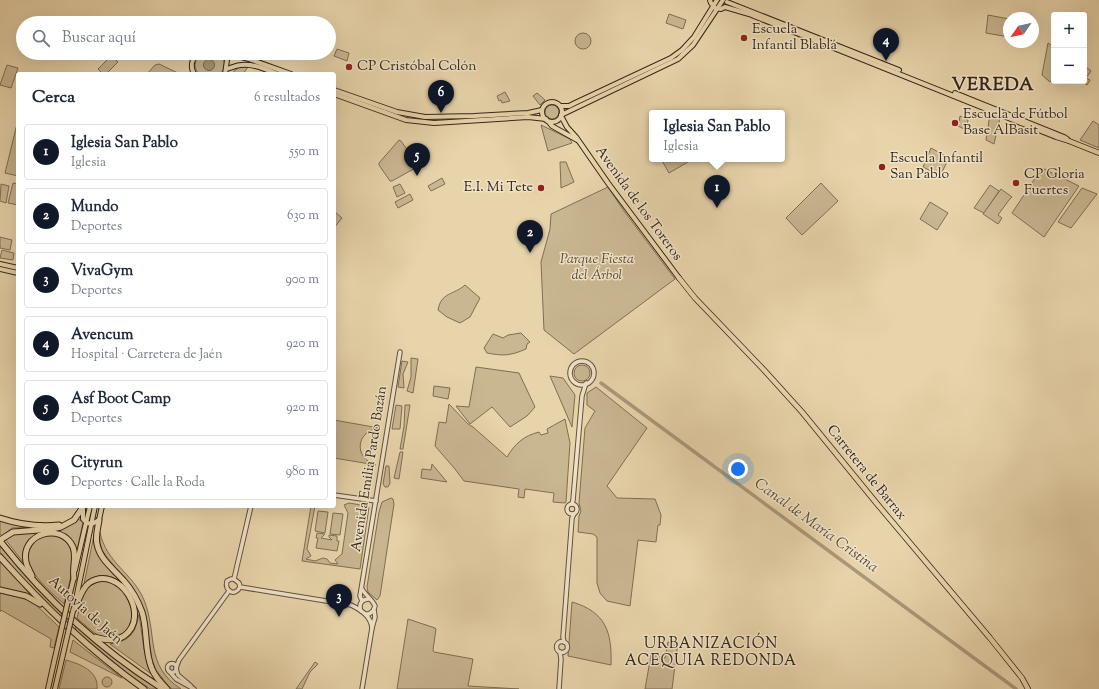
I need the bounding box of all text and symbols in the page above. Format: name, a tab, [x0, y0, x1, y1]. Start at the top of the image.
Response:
north arrow	[1003, 12, 1039, 48]
map controls	[1051, 12, 1087, 84]
button: +	[1051, 12, 1087, 48]
search box	[16, 16, 336, 60]
place label: Escuela Infantil Blablá	[752, 20, 837, 56]
icon: search	[30, 27, 52, 49]
text: Buscar aquí	[62, 28, 136, 49]
pin: 4	[873, 28, 899, 61]
marker: Escuela Infantil Blablá	[739, 33, 749, 43]
button: −	[1051, 48, 1087, 84]
place label: CP Cristóbal Colón	[357, 57, 476, 77]
marker: CP Cristóbal Colón	[344, 62, 354, 72]
district label: VEREDA	[951, 73, 1035, 99]
pin: 6	[428, 80, 454, 113]
text: Cerca	[32, 86, 75, 110]
text: 6 resultados	[254, 89, 320, 107]
place label: Escuela de Fútbol Base AlBasit	[963, 105, 1068, 141]
popup	[649, 110, 785, 162]
text: Iglesia San Pablo	[664, 117, 770, 138]
marker: Escuela de Fútbol Base AlBasit	[950, 118, 960, 128]
text: Iglesia San Pablo	[71, 133, 178, 154]
text: Iglesia	[664, 138, 699, 156]
text: 1	[44, 143, 48, 161]
text: 550 m	[290, 143, 319, 161]
pin: 5	[404, 143, 430, 176]
street label: Avenida de los Toreros	[590, 143, 686, 265]
place label: Escuela Infantil San Pablo	[890, 149, 983, 185]
text: Iglesia	[71, 154, 106, 172]
marker: Escuela Infantil San Pablo	[877, 162, 887, 172]
place label: CP Gloria Fuertes	[1024, 165, 1085, 201]
pin: 1	[704, 175, 730, 208]
place label: E.I. Mi Tete	[464, 178, 533, 198]
marker: CP Gloria Fuertes	[1011, 178, 1021, 188]
marker: E.I. Mi Tete	[536, 183, 546, 193]
text: Mundo	[71, 197, 118, 218]
text: 2	[43, 207, 49, 225]
text: 630 m	[287, 207, 319, 225]
text: Deportes	[71, 218, 122, 236]
pin: 2	[517, 220, 543, 253]
park label: Parque Fiesta del Árbol	[560, 250, 634, 286]
text: VivaGym	[71, 261, 133, 282]
text: 3	[43, 271, 49, 289]
text: 900 m	[285, 271, 319, 289]
text: Deportes	[71, 282, 122, 300]
text: Avencum	[71, 325, 133, 346]
text: 4	[43, 335, 49, 353]
text: 920 m	[286, 335, 319, 353]
text: Hospital · Carretera de Jaén	[71, 346, 223, 364]
street label: Avenida Emilia Pardo Bazán	[347, 385, 393, 553]
text: Asf Boot Camp	[71, 389, 171, 410]
text: 5	[44, 399, 48, 417]
text: 920 m	[286, 399, 319, 417]
text: Deportes	[71, 410, 122, 428]
street label: Carretera de Barrax	[821, 421, 911, 525]
text: Cityrun	[71, 453, 123, 474]
your location	[728, 459, 748, 479]
text: 6	[43, 463, 49, 481]
text: 980 m	[286, 463, 319, 481]
text: Deportes · Calle la Roda	[71, 474, 205, 492]
water label: Canal de María Cristina	[750, 474, 883, 578]
street label: Autovía de Jaén	[43, 572, 127, 650]
pin: 3	[326, 584, 352, 617]
district label: URBANIZACIÓN ACEQUIA REDONDA	[625, 632, 797, 672]

